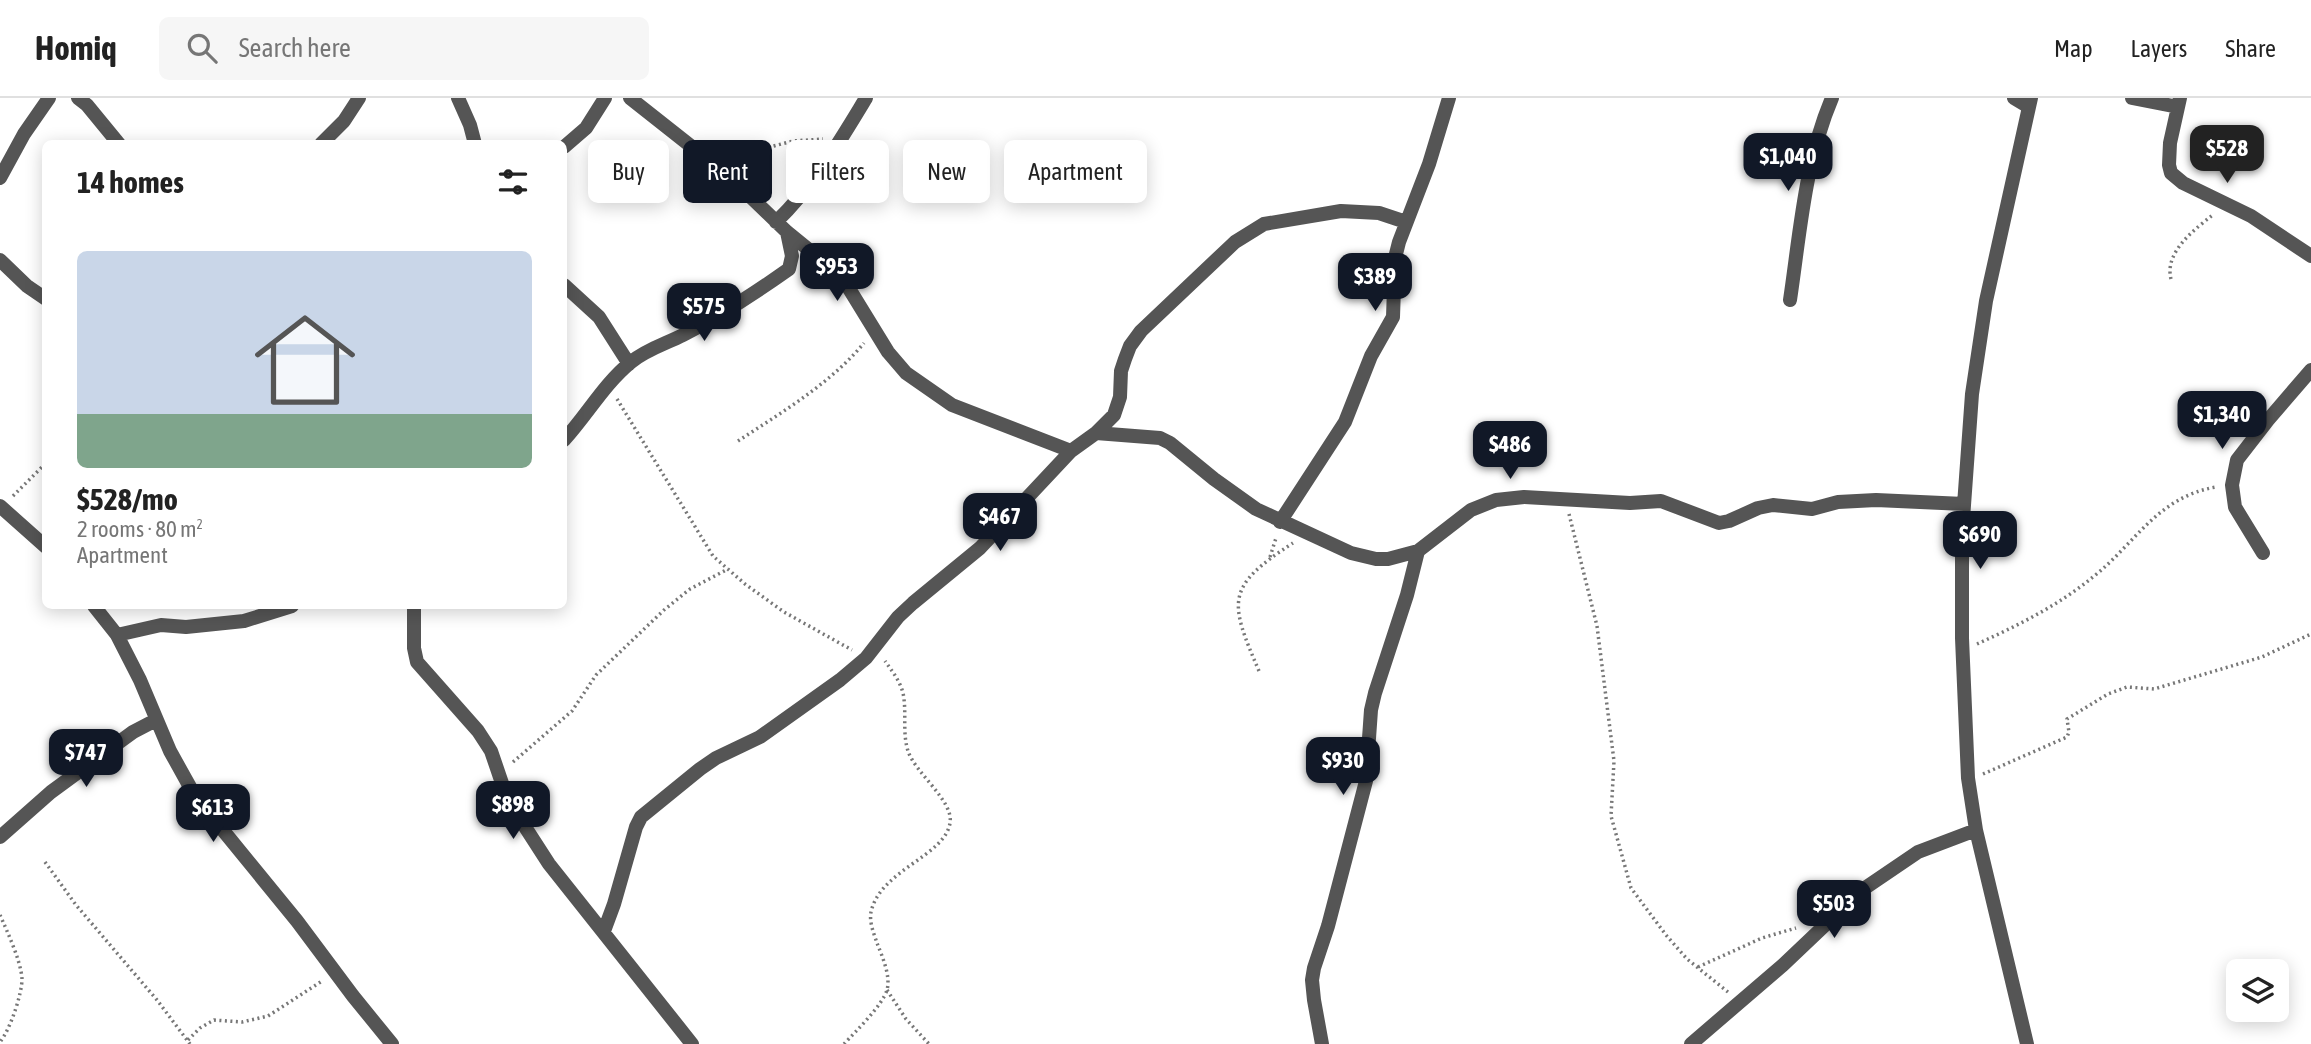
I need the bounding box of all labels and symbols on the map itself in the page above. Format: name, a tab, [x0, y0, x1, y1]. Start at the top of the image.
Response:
pin: $528	[2186, 126, 2268, 185]
pin: $1,040	[1731, 134, 1845, 193]
pin: $953	[796, 244, 878, 303]
pin: $389	[1334, 254, 1416, 313]
pin: $575	[663, 284, 745, 343]
pin: $1,340	[2165, 392, 2279, 451]
pin: $486	[1469, 422, 1551, 481]
pin: $467	[959, 494, 1041, 553]
pin: $690	[1939, 512, 2021, 571]
pin: $747	[45, 730, 127, 789]
pin: $930	[1302, 738, 1384, 797]
pin: $898	[472, 782, 554, 841]
pin: $613	[172, 784, 254, 844]
pin: $503	[1793, 880, 1875, 940]

